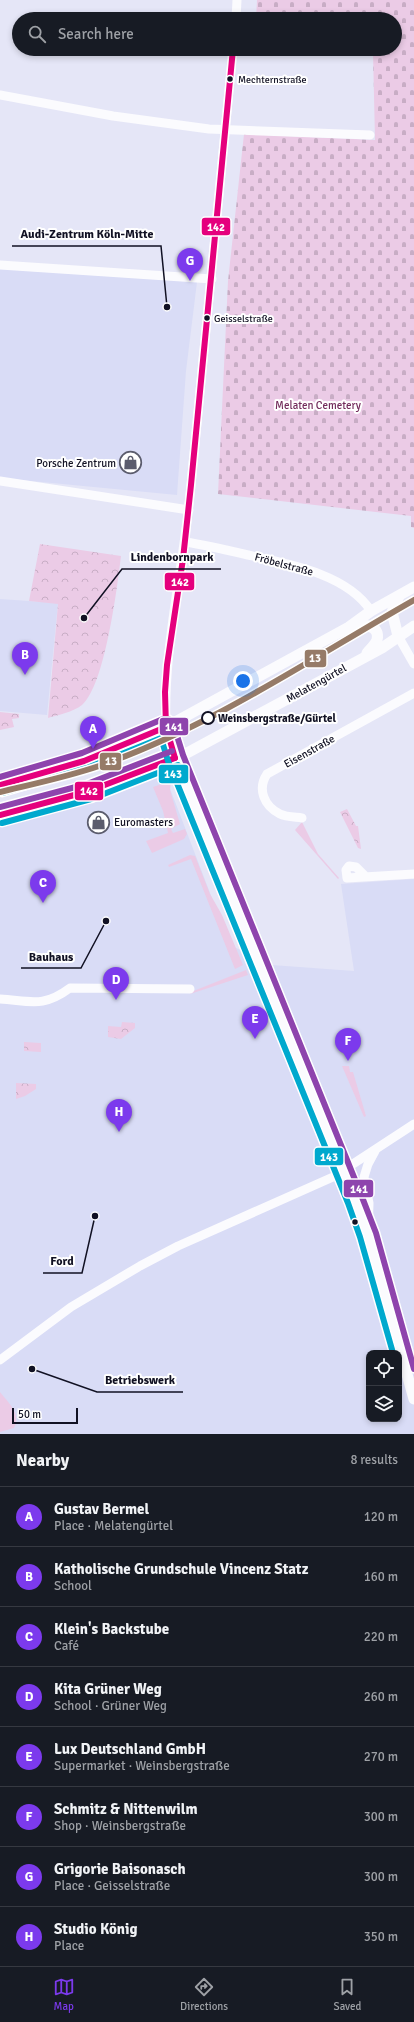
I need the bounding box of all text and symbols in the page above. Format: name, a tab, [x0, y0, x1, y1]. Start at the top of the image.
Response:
search box	[12, 12, 402, 56]
icon: search	[26, 23, 48, 45]
text: Search here	[58, 25, 134, 43]
marker: Mechternstraße	[225, 74, 235, 84]
place label: Mechternstraße	[238, 74, 307, 86]
line badge: 142	[201, 217, 231, 236]
text: 142	[207, 221, 225, 234]
callout: Audi-Zentrum Köln-Mitte	[12, 222, 161, 246]
text: Audi-Zentrum Köln-Mitte	[21, 227, 153, 242]
pin: G	[177, 248, 203, 281]
marker: Geisselstraße	[202, 313, 212, 323]
place label: Geisselstraße	[214, 313, 273, 325]
park label: Melaten Cemetery	[275, 399, 362, 412]
shop icon: Porsche Zentrum	[118, 450, 144, 476]
place label: Porsche Zentrum	[36, 457, 116, 470]
callout: Lindenbornpark	[122, 545, 221, 569]
text: Lindenbornpark	[131, 550, 214, 565]
street label: Fröbelstraße	[253, 550, 315, 579]
line badge: 142	[164, 572, 195, 591]
text: 142	[171, 576, 189, 589]
pin: B	[12, 642, 38, 675]
line badge: 13	[304, 649, 327, 668]
text: 13	[309, 652, 321, 665]
street label: Melatengürtel	[284, 662, 349, 705]
your location	[233, 671, 253, 691]
marker: Weinsbergstraße/Gürtel	[201, 711, 215, 725]
place label: Weinsbergstraße/Gürtel	[218, 712, 336, 725]
pin: A	[80, 716, 106, 749]
line badge: 141	[159, 717, 189, 736]
text: 141	[165, 721, 183, 734]
street label: Eisenstraße	[282, 732, 337, 771]
line badge: 13	[99, 752, 122, 771]
text: 13	[105, 755, 117, 768]
line badge: 143	[158, 764, 189, 784]
text: 143	[164, 768, 182, 781]
line badge: 142	[74, 781, 104, 801]
text: 142	[80, 785, 98, 798]
shop icon: Euromasters	[85, 809, 111, 835]
place label: Euromasters	[114, 816, 173, 829]
pin: C	[30, 870, 56, 903]
callout: Bauhaus	[21, 944, 81, 968]
text: Bauhaus	[29, 950, 74, 965]
pin: D	[103, 967, 129, 1000]
pin: E	[242, 1006, 268, 1039]
pin: F	[335, 1028, 361, 1061]
pin: H	[106, 1099, 132, 1132]
line badge: 143	[314, 1147, 344, 1166]
text: 143	[320, 1151, 338, 1164]
line badge: 141	[343, 1179, 374, 1198]
text: 141	[350, 1183, 368, 1196]
unlabelled marker	[350, 1217, 360, 1227]
callout: Ford	[43, 1249, 82, 1273]
text: Ford	[50, 1254, 74, 1269]
map controls	[366, 1350, 402, 1422]
button: locate	[366, 1350, 402, 1386]
callout: Betriebswerk	[97, 1368, 183, 1392]
text: Betriebswerk	[105, 1373, 176, 1388]
button: layers	[366, 1386, 402, 1422]
scale bar	[12, 1406, 78, 1425]
text: 50 m	[18, 1408, 41, 1421]
text: Nearby	[16, 1450, 69, 1471]
text: 8 results	[350, 1452, 398, 1468]
text: Gustav Bermel	[54, 1500, 149, 1518]
text: A	[25, 1509, 33, 1525]
text: 120 m	[364, 1509, 398, 1525]
text: Place · Melatengürtel	[54, 1518, 173, 1534]
text: Katholische Grundschule Vincenz Statz	[54, 1560, 308, 1578]
text: B	[25, 1569, 33, 1585]
text: 160 m	[364, 1569, 398, 1585]
text: School	[54, 1578, 92, 1594]
text: Klein's Backstube	[54, 1620, 169, 1638]
text: C	[25, 1629, 33, 1645]
text: 220 m	[364, 1629, 398, 1645]
text: Café	[54, 1638, 79, 1654]
text: Kita Grüner Weg	[54, 1680, 162, 1698]
text: D	[25, 1689, 33, 1705]
text: 260 m	[364, 1689, 398, 1705]
text: School · Grüner Weg	[54, 1698, 167, 1714]
text: Lux Deutschland GmbH	[54, 1740, 206, 1758]
text: E	[25, 1749, 33, 1765]
text: 270 m	[364, 1749, 398, 1765]
text: Supermarket · Weinsbergstraße	[54, 1758, 230, 1774]
text: Schmitz & Nittenwilm	[54, 1800, 198, 1818]
text: F	[26, 1809, 32, 1825]
text: 300 m	[364, 1809, 398, 1825]
text: Shop · Weinsbergstraße	[54, 1818, 186, 1834]
text: Grigorie Baisonasch	[54, 1860, 186, 1878]
text: G	[25, 1869, 33, 1885]
text: 300 m	[364, 1869, 398, 1885]
text: Place · Geisselstraße	[54, 1878, 170, 1894]
text: Studio König	[54, 1920, 138, 1938]
text: H	[25, 1929, 33, 1945]
text: 350 m	[364, 1929, 398, 1945]
text: Place	[54, 1938, 84, 1954]
tab: Map	[53, 1976, 75, 2013]
tab: Directions	[180, 1976, 228, 2013]
tab: Saved	[334, 1976, 361, 2013]

